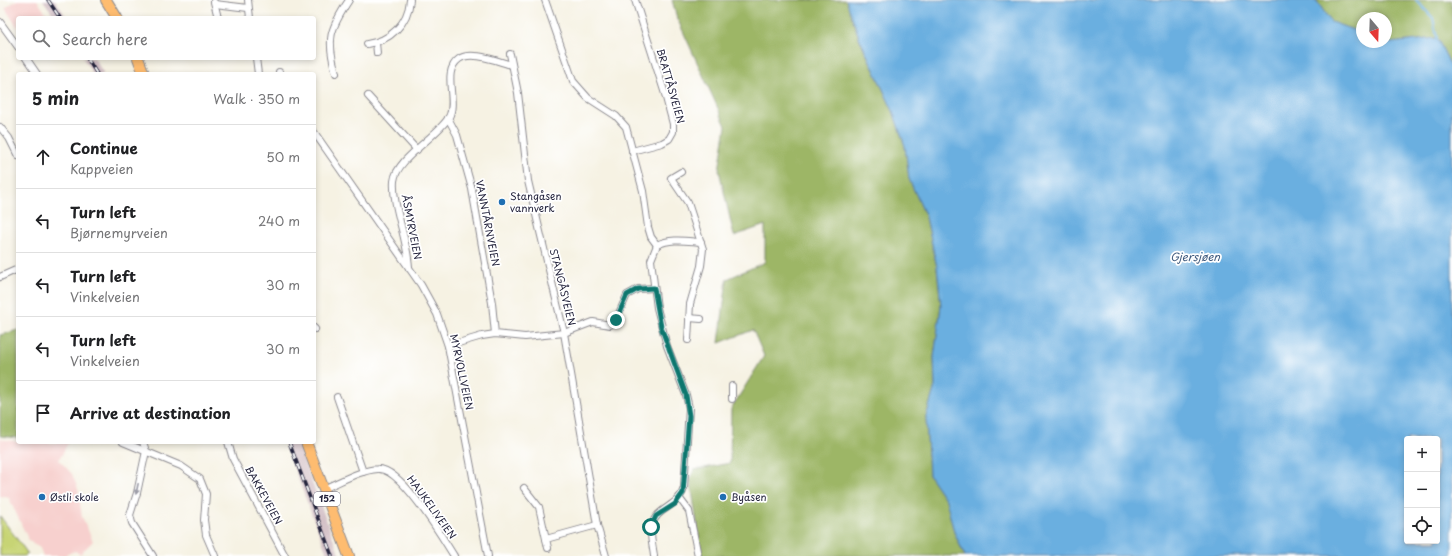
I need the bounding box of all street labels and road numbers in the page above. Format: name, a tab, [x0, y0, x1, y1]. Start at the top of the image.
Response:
street label: BRATTÅSVEIEN	[654, 47, 689, 125]
street label: VANNTÅRNVEIEN	[473, 178, 504, 268]
street label: ÅSMYRVEIEN	[399, 193, 426, 261]
street label: STANGÅSVEIEN	[547, 247, 580, 327]
street label: MYRVOLLVEIEN	[447, 333, 478, 411]
street label: BAKKEVEIEN	[242, 463, 287, 527]
street label: HAUKELIVEIEN	[404, 472, 461, 542]
road number: 152	[314, 492, 340, 506]

